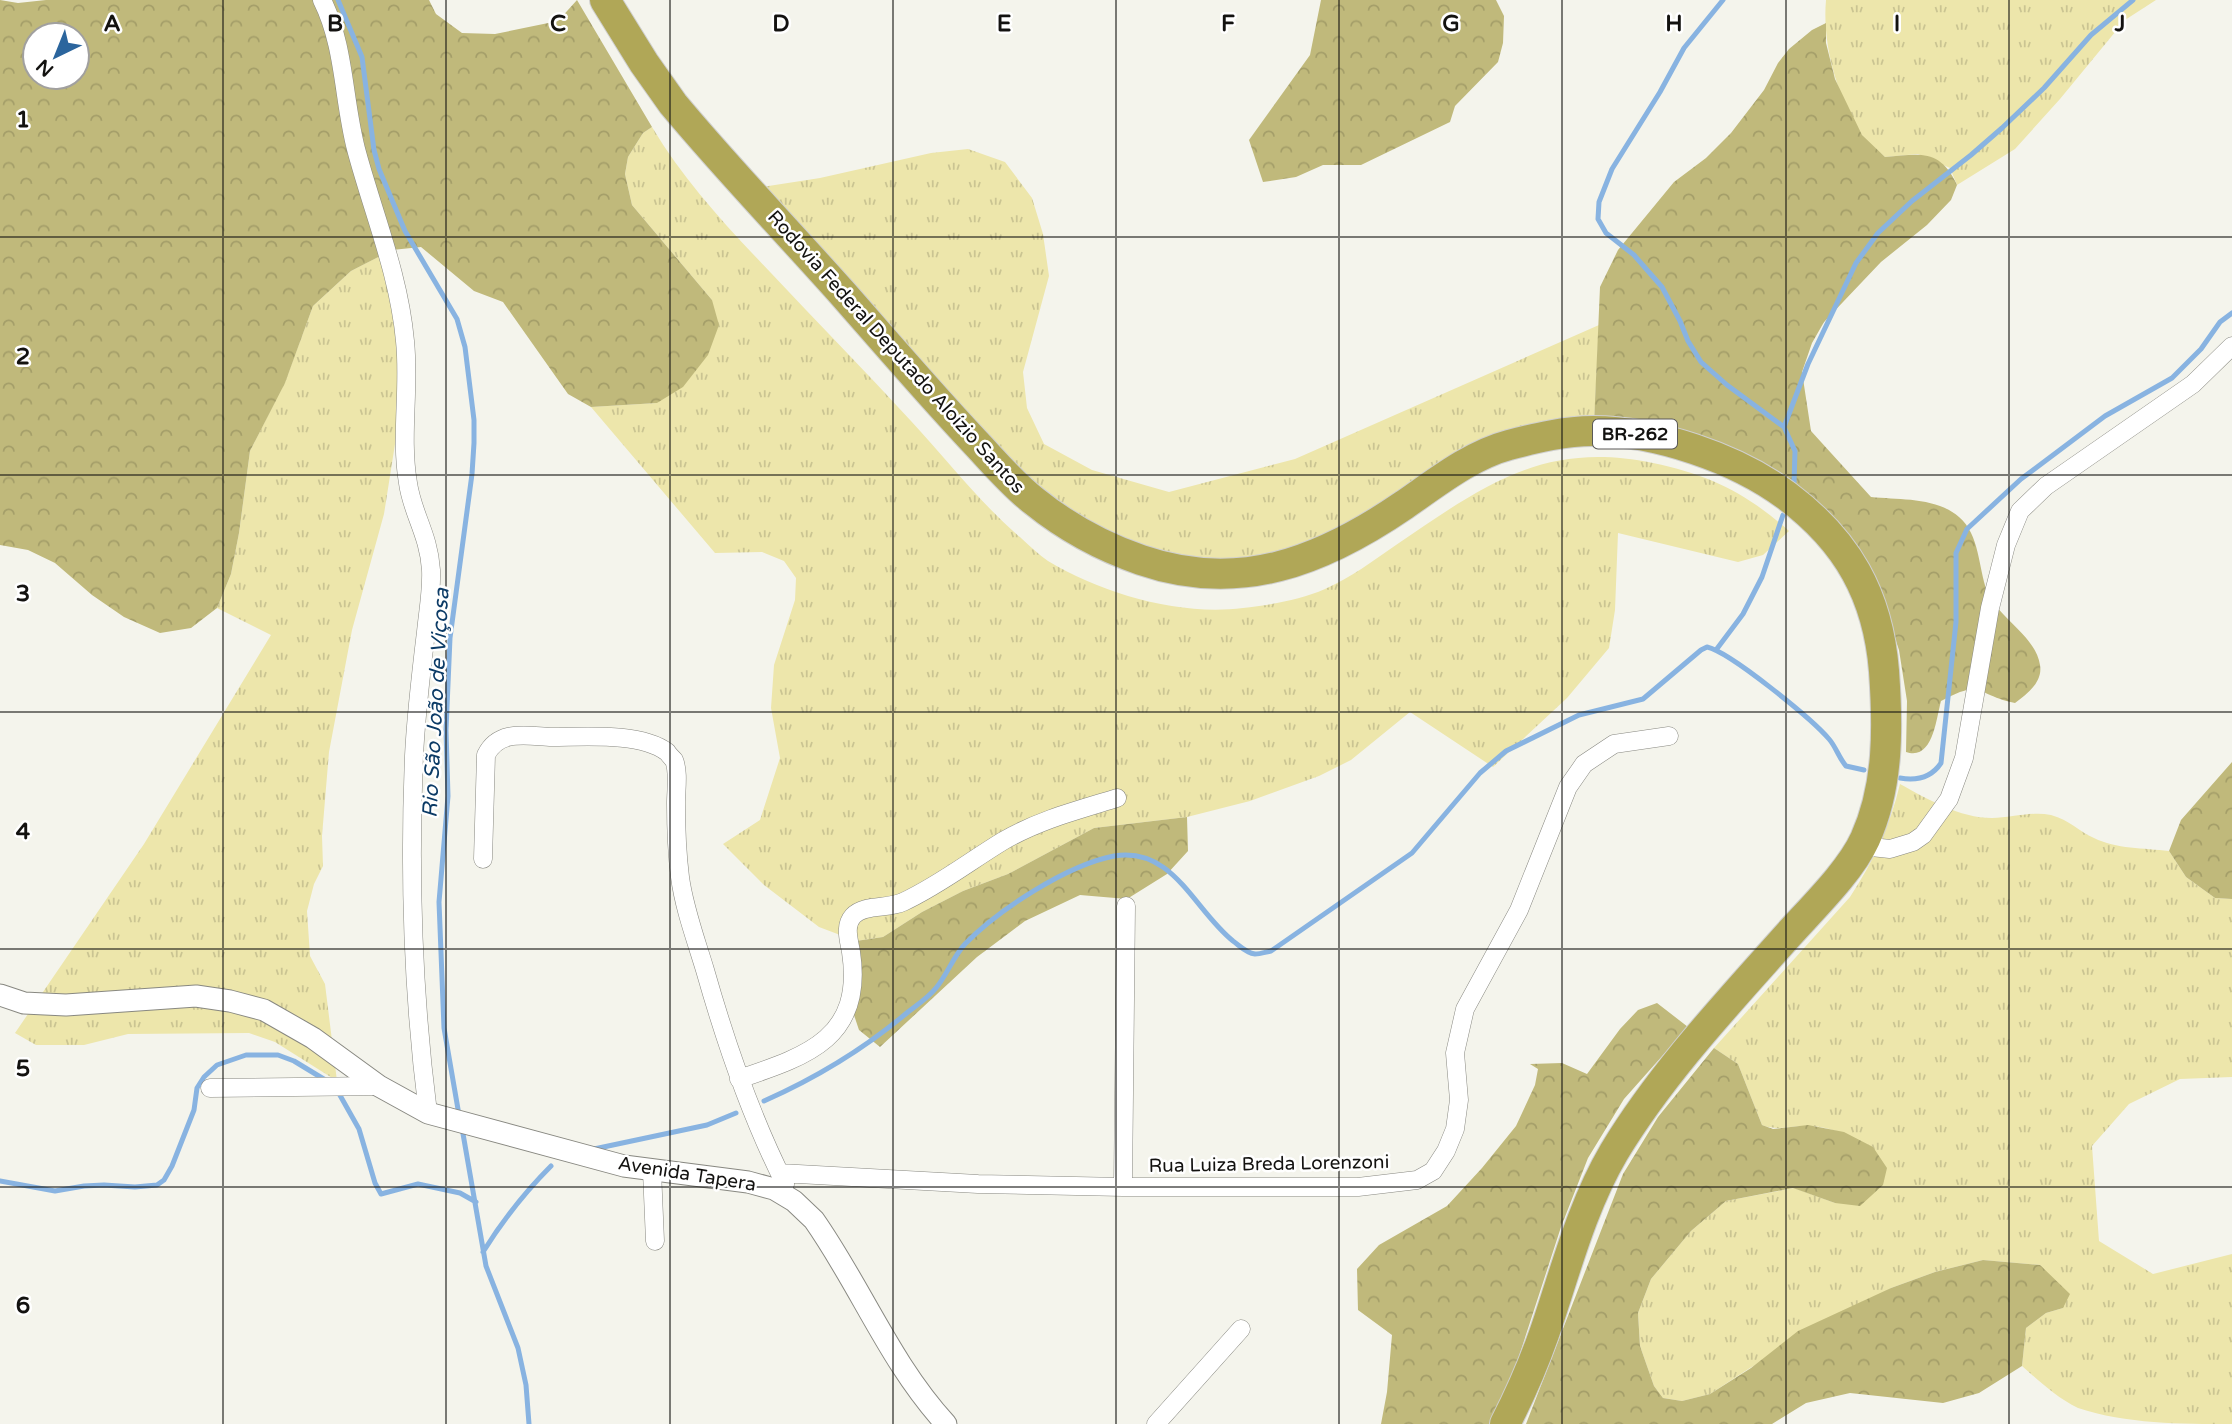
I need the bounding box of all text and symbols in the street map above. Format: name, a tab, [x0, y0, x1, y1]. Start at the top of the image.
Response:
text: A	[103, 10, 121, 38]
text: B	[327, 10, 343, 38]
text: C	[550, 10, 566, 38]
text: D	[772, 10, 790, 38]
text: E	[997, 10, 1011, 38]
text: F	[1221, 10, 1235, 38]
text: G	[1442, 10, 1460, 38]
text: H	[1665, 10, 1683, 38]
text: I	[1894, 10, 1900, 38]
text: J	[2114, 10, 2125, 38]
north arrow	[21, 21, 91, 91]
text: N	[32, 54, 58, 81]
text: 1	[16, 106, 30, 134]
street label: Rodovia Federal Deputado Aloízio Santos	[763, 206, 1029, 498]
text: 2	[16, 343, 30, 371]
road number: BR-262	[1593, 420, 1677, 448]
text: 3	[16, 580, 30, 608]
water label: Rio São João de Viçosa	[418, 586, 455, 818]
text: 4	[16, 818, 31, 846]
text: 5	[16, 1055, 30, 1083]
street label: Rua Luiza Breda Lorenzoni	[1149, 1151, 1389, 1177]
street label: Avenida Tapera	[616, 1152, 758, 1196]
text: 6	[16, 1292, 30, 1320]

